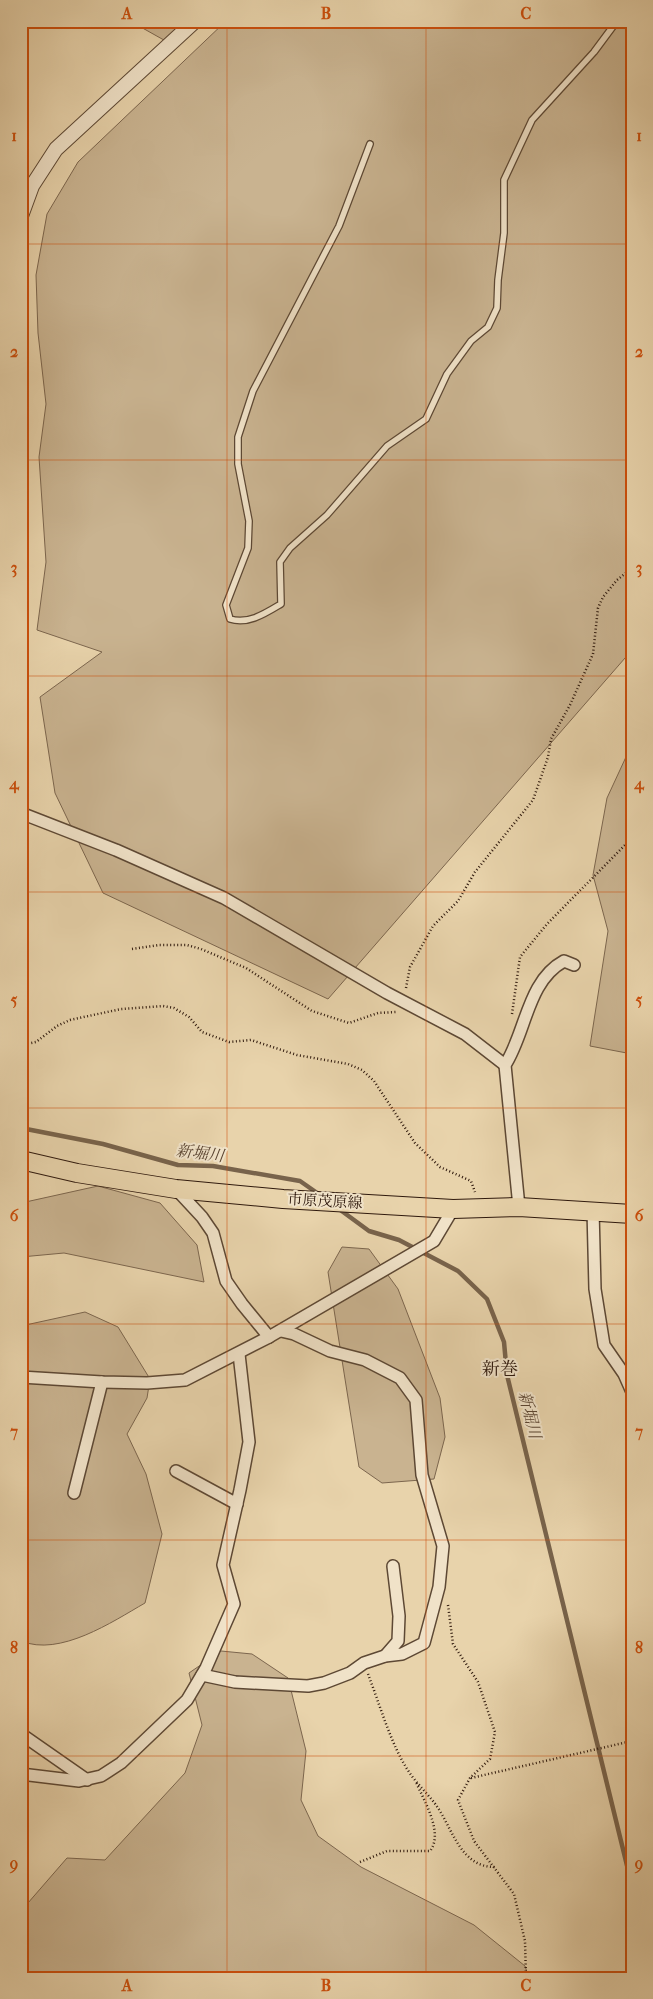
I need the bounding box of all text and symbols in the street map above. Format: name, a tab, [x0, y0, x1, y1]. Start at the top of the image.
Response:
text: A	[121, 4, 133, 23]
text: B	[321, 4, 331, 23]
text: C	[521, 4, 532, 23]
text: 1	[11, 126, 17, 145]
text: 1	[636, 126, 642, 145]
text: 2	[10, 342, 18, 361]
text: 2	[635, 342, 643, 361]
text: 3	[11, 558, 17, 578]
text: 3	[636, 558, 642, 578]
text: 4	[8, 774, 20, 794]
text: 4	[633, 774, 645, 794]
text: 5	[11, 990, 18, 1009]
text: 5	[636, 990, 643, 1009]
water label: 新堀川	[175, 1141, 227, 1166]
street label: 市原茂原線	[287, 1190, 363, 1212]
text: 6	[10, 1206, 19, 1225]
text: 6	[635, 1206, 644, 1225]
district label: 新巻	[482, 1359, 518, 1380]
water label: 新堀川	[515, 1389, 546, 1443]
text: 7	[9, 1422, 18, 1441]
text: 7	[634, 1422, 643, 1441]
text: 8	[10, 1638, 18, 1657]
text: 8	[635, 1638, 643, 1657]
text: 9	[9, 1854, 18, 1874]
text: 9	[634, 1854, 643, 1874]
text: A	[121, 1976, 133, 1995]
text: B	[321, 1976, 331, 1995]
text: C	[521, 1976, 532, 1995]

